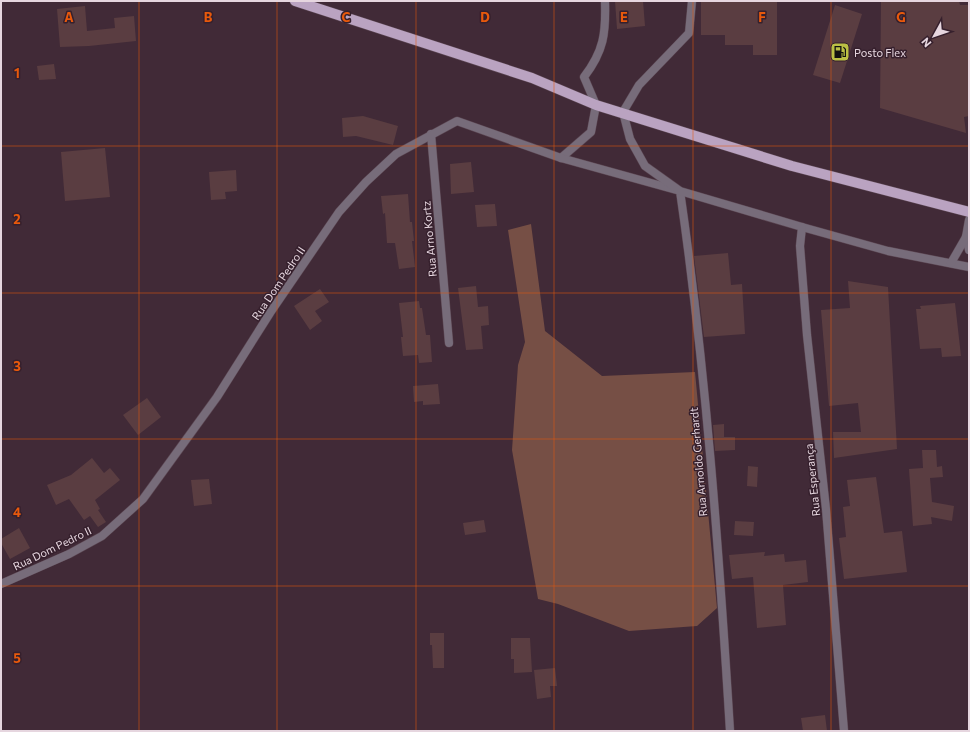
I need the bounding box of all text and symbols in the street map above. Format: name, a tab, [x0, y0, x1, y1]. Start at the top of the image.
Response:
text: A	[64, 9, 74, 25]
text: B	[204, 9, 213, 25]
text: C	[342, 9, 351, 25]
text: D	[480, 9, 490, 25]
text: E	[620, 9, 628, 25]
text: F	[758, 9, 766, 25]
text: G	[896, 9, 906, 25]
north arrow	[914, 16, 954, 56]
text: N	[918, 35, 934, 50]
fuel station icon: Posto Flex	[829, 41, 851, 63]
place label: Posto Flex	[854, 46, 906, 59]
text: 1	[14, 65, 20, 81]
street label: Rua Arno Kortz	[419, 200, 439, 278]
text: 2	[13, 211, 21, 227]
street label: Rua Dom Pedro II	[249, 244, 307, 322]
text: 3	[13, 358, 21, 374]
street label: Rua Arnoldo Gerhardt	[687, 406, 709, 517]
street label: Rua Esperança	[802, 443, 822, 517]
text: 4	[13, 504, 21, 520]
street label: Rua Dom Pedro II	[11, 523, 93, 573]
text: 5	[13, 650, 21, 666]

